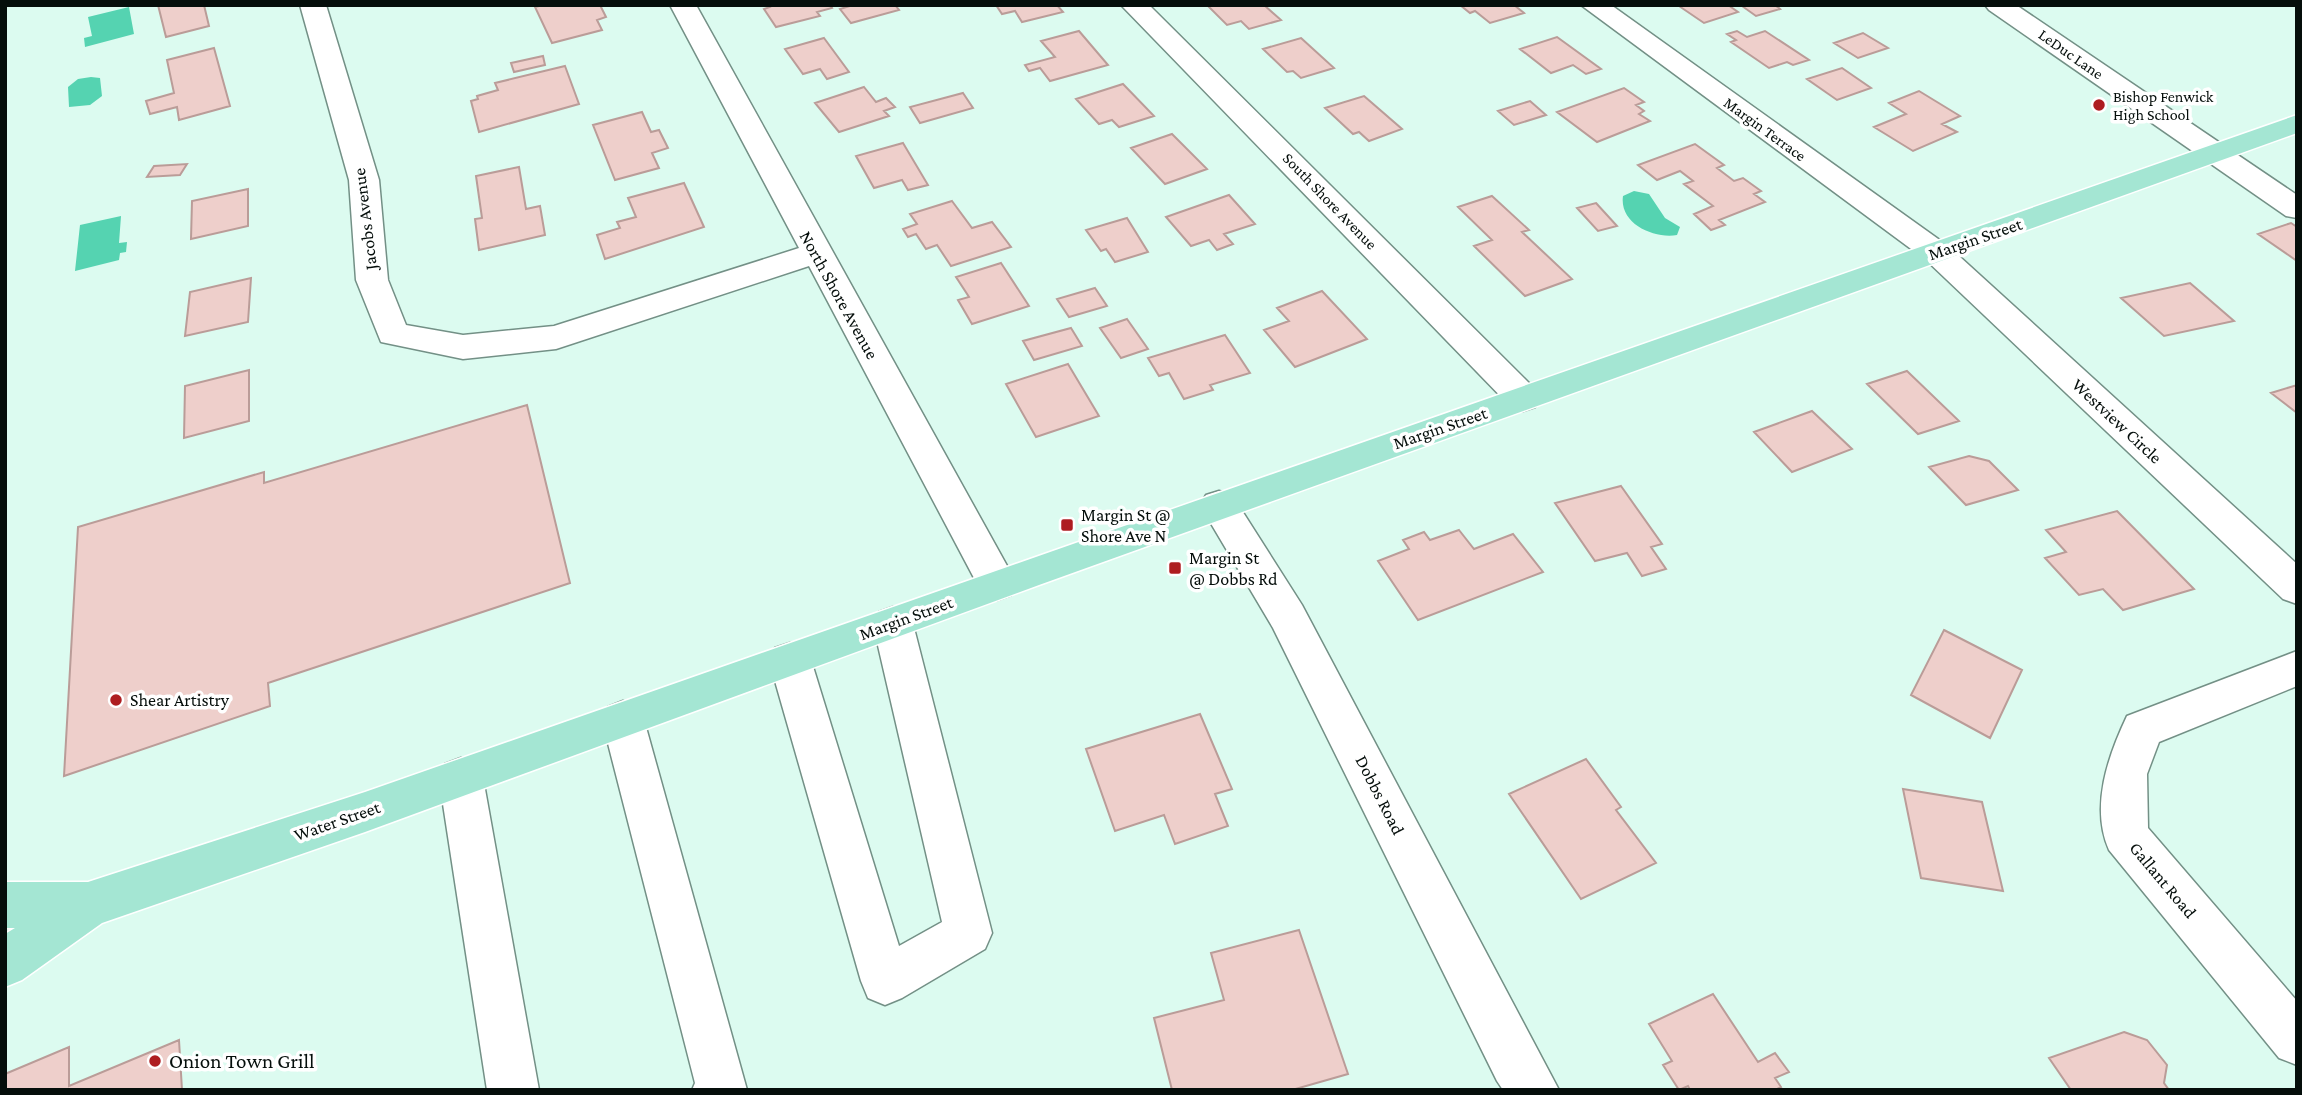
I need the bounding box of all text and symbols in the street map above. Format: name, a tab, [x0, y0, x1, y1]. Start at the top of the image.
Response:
street label: LeDuc Lane	[2035, 26, 2107, 82]
place label: Bishop Fenwick High School	[2113, 88, 2214, 124]
street label: Margin Terrace	[1720, 94, 1809, 165]
marker: Bishop Fenwick High School	[2091, 97, 2107, 113]
street label: South Shore Avenue	[1280, 149, 1380, 253]
street label: Jacobs Avenue	[349, 167, 381, 273]
street label: Margin Street	[1925, 213, 2026, 264]
street label: North Shore Avenue	[795, 227, 883, 363]
street label: Westview Circle	[2068, 374, 2166, 468]
street label: Margin Street	[1390, 402, 1491, 453]
place label: Margin St @ Shore Ave N	[1081, 505, 1171, 546]
marker: Margin St @ Shore Ave N	[1059, 517, 1075, 533]
place label: Margin St @ Dobbs Rd	[1189, 548, 1278, 589]
marker: Margin St @ Dobbs Rd	[1167, 560, 1183, 576]
street label: Margin Street	[857, 591, 956, 644]
place label: Shear Artistry	[130, 690, 230, 710]
marker: Shear Artistry	[108, 692, 124, 708]
street label: Dobbs Road	[1351, 752, 1409, 838]
street label: Water Street	[291, 797, 384, 845]
street label: Gallant Road	[2125, 838, 2201, 922]
place label: Onion Town Grill	[169, 1049, 314, 1073]
marker: Onion Town Grill	[147, 1053, 163, 1069]

